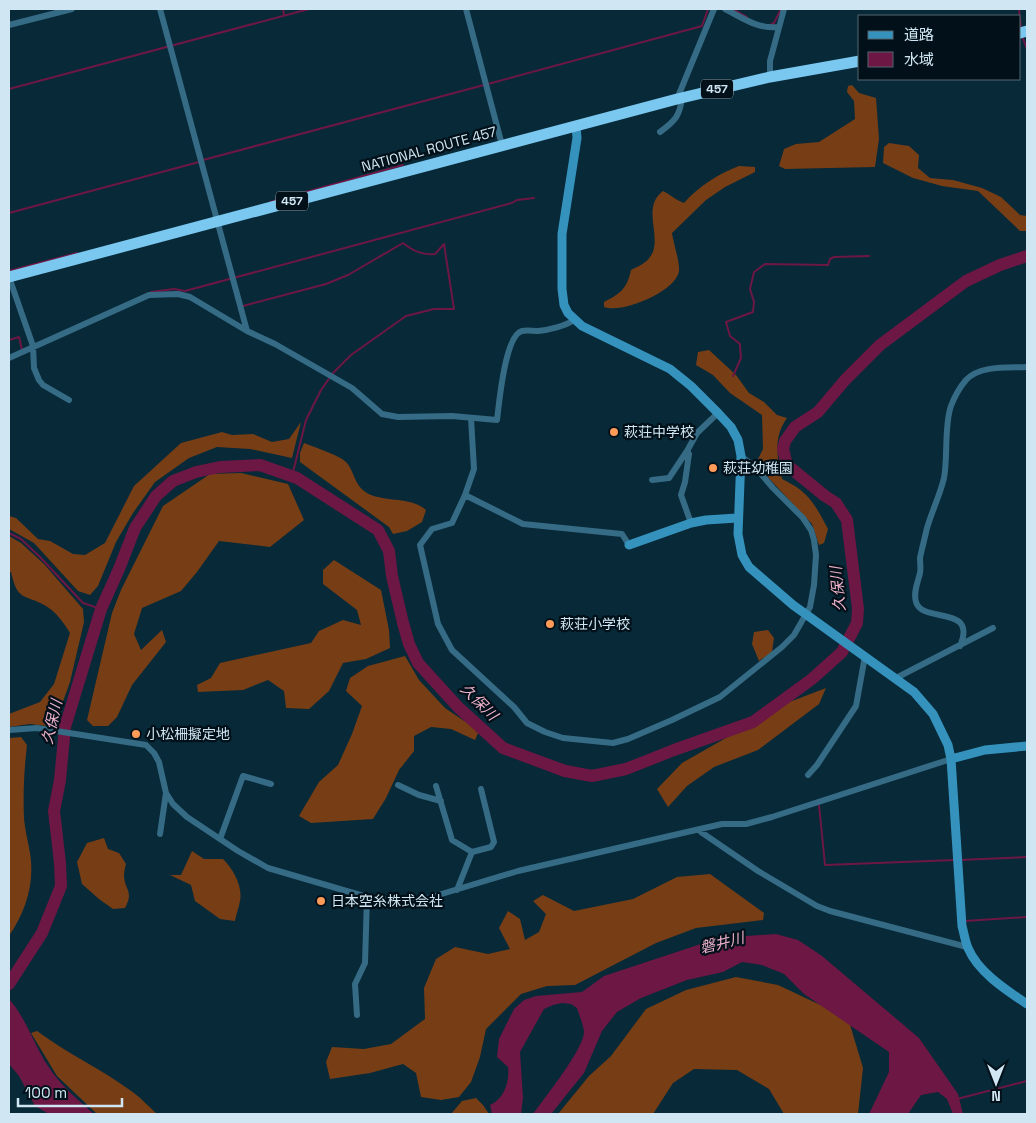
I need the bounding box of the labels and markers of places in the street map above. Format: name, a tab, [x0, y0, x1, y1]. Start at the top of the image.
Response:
place label: 萩荘中学校	[624, 423, 694, 441]
marker: 萩荘中学校	[608, 426, 620, 438]
place label: 萩荘幼稚園	[723, 459, 793, 477]
marker: 萩荘幼稚園	[707, 462, 719, 474]
place label: 萩荘小学校	[560, 615, 630, 633]
marker: 萩荘小学校	[544, 618, 556, 630]
place label: 小松柵擬定地	[146, 725, 230, 743]
marker: 小松柵擬定地	[130, 728, 142, 740]
place label: 日本空糸株式会社	[331, 892, 443, 910]
marker: 日本空糸株式会社	[315, 895, 327, 907]

